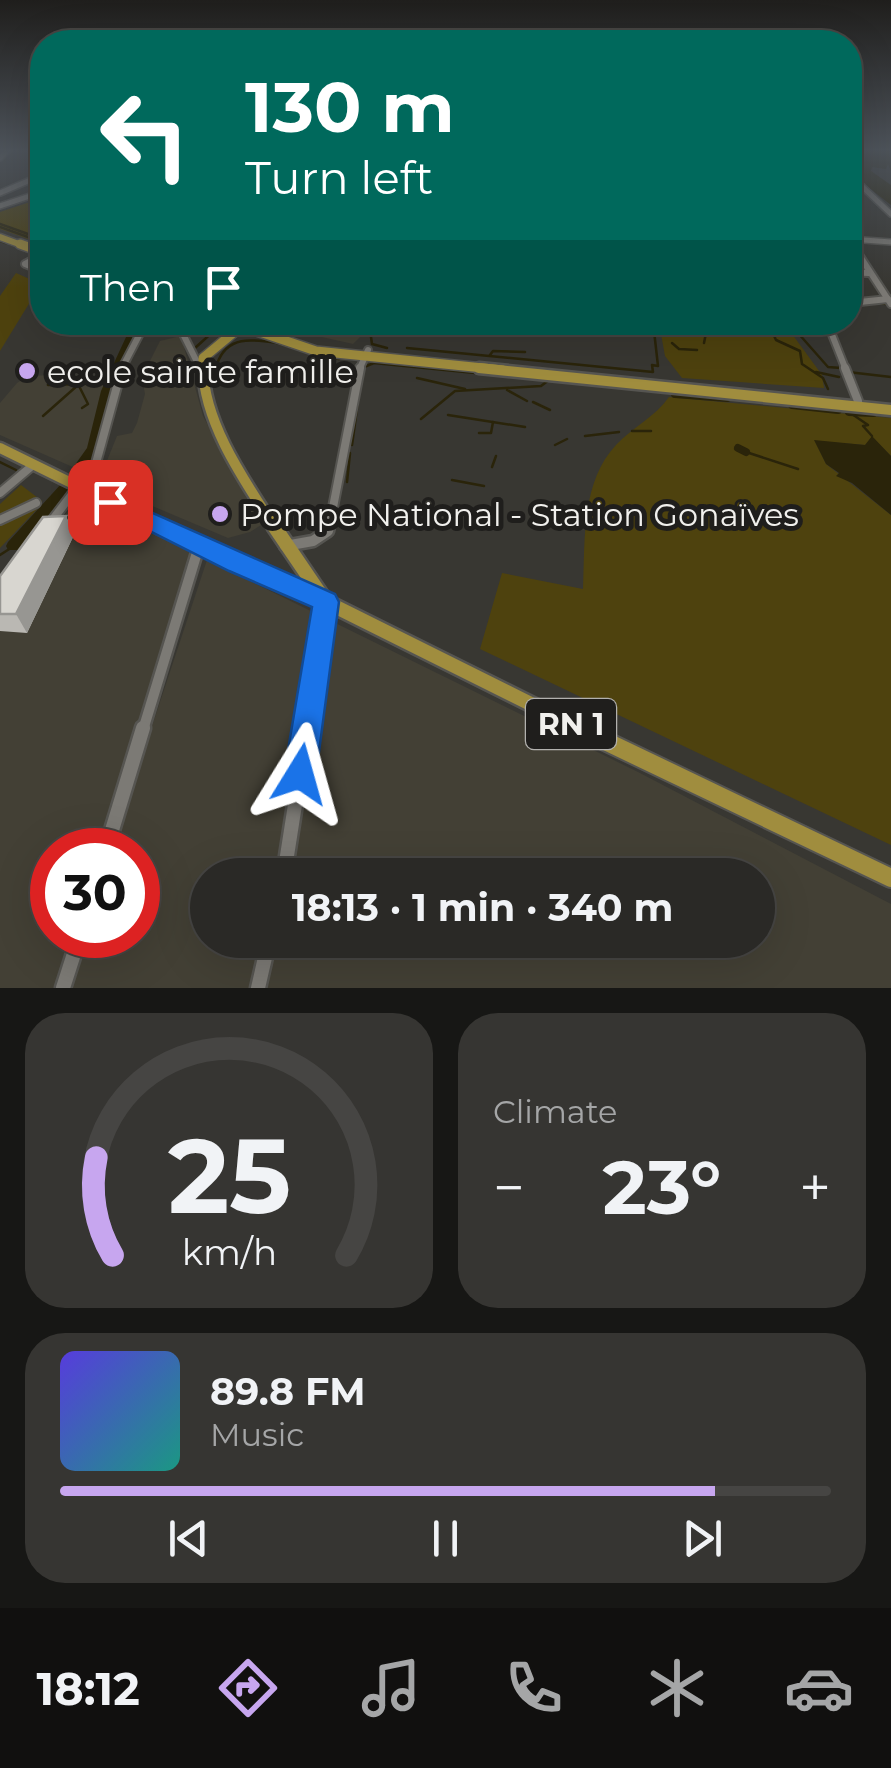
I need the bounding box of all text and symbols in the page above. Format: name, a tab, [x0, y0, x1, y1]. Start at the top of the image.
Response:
text: 130 m	[245, 64, 455, 150]
icon: left	[80, 70, 210, 200]
text: Turn left	[245, 150, 433, 205]
icon: arrive	[196, 260, 251, 315]
text: Then	[80, 264, 176, 311]
place label: ecole sainte famille	[47, 352, 354, 391]
marker: ecole sainte famille	[16, 360, 38, 382]
pin	[68, 460, 153, 545]
icon: arrive	[83, 475, 138, 530]
place label: Pompe National - Station Gonaïves	[240, 495, 799, 534]
marker: Pompe National - Station Gonaïves	[209, 503, 231, 525]
road number: RN 1	[526, 699, 616, 749]
position arrow	[248, 722, 352, 826]
speed limit sign: 30	[30, 828, 160, 958]
text: 18:13 · 1 min · 340 m	[292, 884, 673, 931]
text: Climate	[493, 1092, 617, 1131]
text: 25	[167, 1112, 291, 1239]
text: 23°	[603, 1141, 721, 1233]
text: −	[493, 1154, 525, 1221]
text: +	[799, 1154, 831, 1221]
text: km/h	[181, 1230, 277, 1274]
text: 89.8 FM	[210, 1368, 366, 1415]
text: Music	[210, 1415, 304, 1454]
icon: previous	[161, 1511, 216, 1566]
icon: pause	[418, 1511, 473, 1566]
icon: next	[675, 1511, 730, 1566]
icon: directions	[213, 1653, 283, 1723]
icon: music	[356, 1653, 426, 1723]
icon: phone	[499, 1653, 569, 1723]
icon: climate	[642, 1653, 712, 1723]
icon: car	[784, 1653, 854, 1723]
text: 18:12	[36, 1661, 140, 1716]

